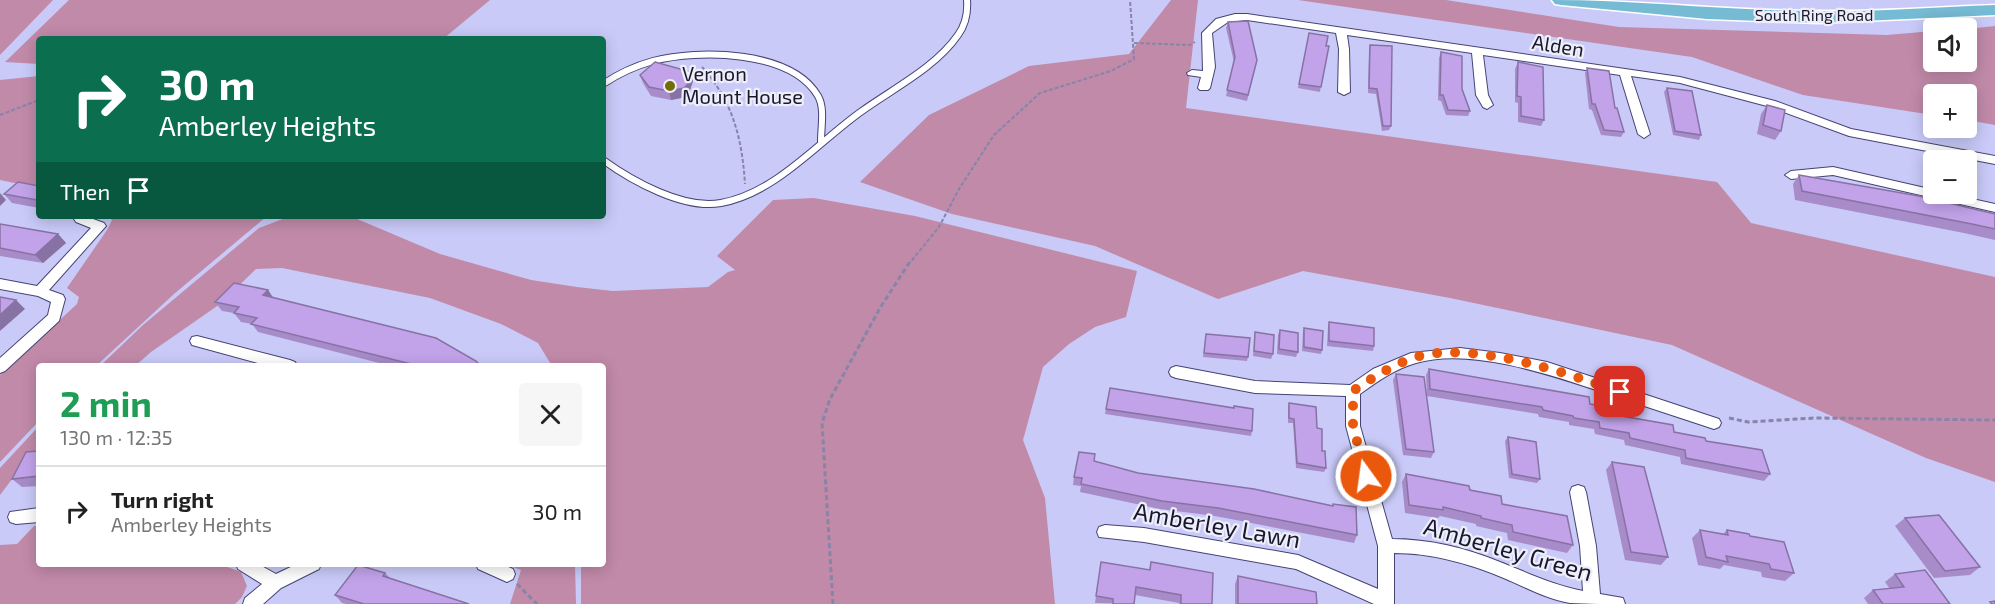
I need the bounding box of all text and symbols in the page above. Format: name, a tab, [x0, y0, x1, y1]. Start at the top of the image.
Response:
street label: South Ring Road	[1755, 5, 1873, 24]
map controls	[1923, 18, 1977, 204]
button: sound	[1923, 18, 1977, 72]
street label: Alden	[1530, 29, 1586, 61]
text: 30 m	[159, 58, 255, 108]
icon: right	[60, 60, 138, 138]
place label: Vernon Mount House	[682, 61, 803, 108]
marker: Vernon Mount House	[663, 79, 677, 93]
button: +	[1923, 84, 1977, 138]
text: Amberley Heights	[159, 109, 376, 141]
button: −	[1923, 150, 1977, 204]
icon: arrive	[122, 174, 155, 207]
text: Then	[60, 178, 110, 204]
pin	[1594, 366, 1645, 417]
icon: arrive	[1603, 375, 1636, 408]
text: 2 min	[60, 381, 152, 424]
button: close	[519, 383, 582, 446]
text: 130 m · 12:35	[60, 425, 173, 449]
position arrow	[1334, 444, 1398, 508]
text: Turn right	[111, 486, 213, 512]
icon: right	[60, 495, 93, 528]
street label: Amberley Lawn	[1132, 496, 1303, 553]
text: 30 m	[532, 498, 582, 524]
street label: Amberley Green	[1421, 511, 1596, 586]
text: Amberley Heights	[111, 512, 272, 536]

